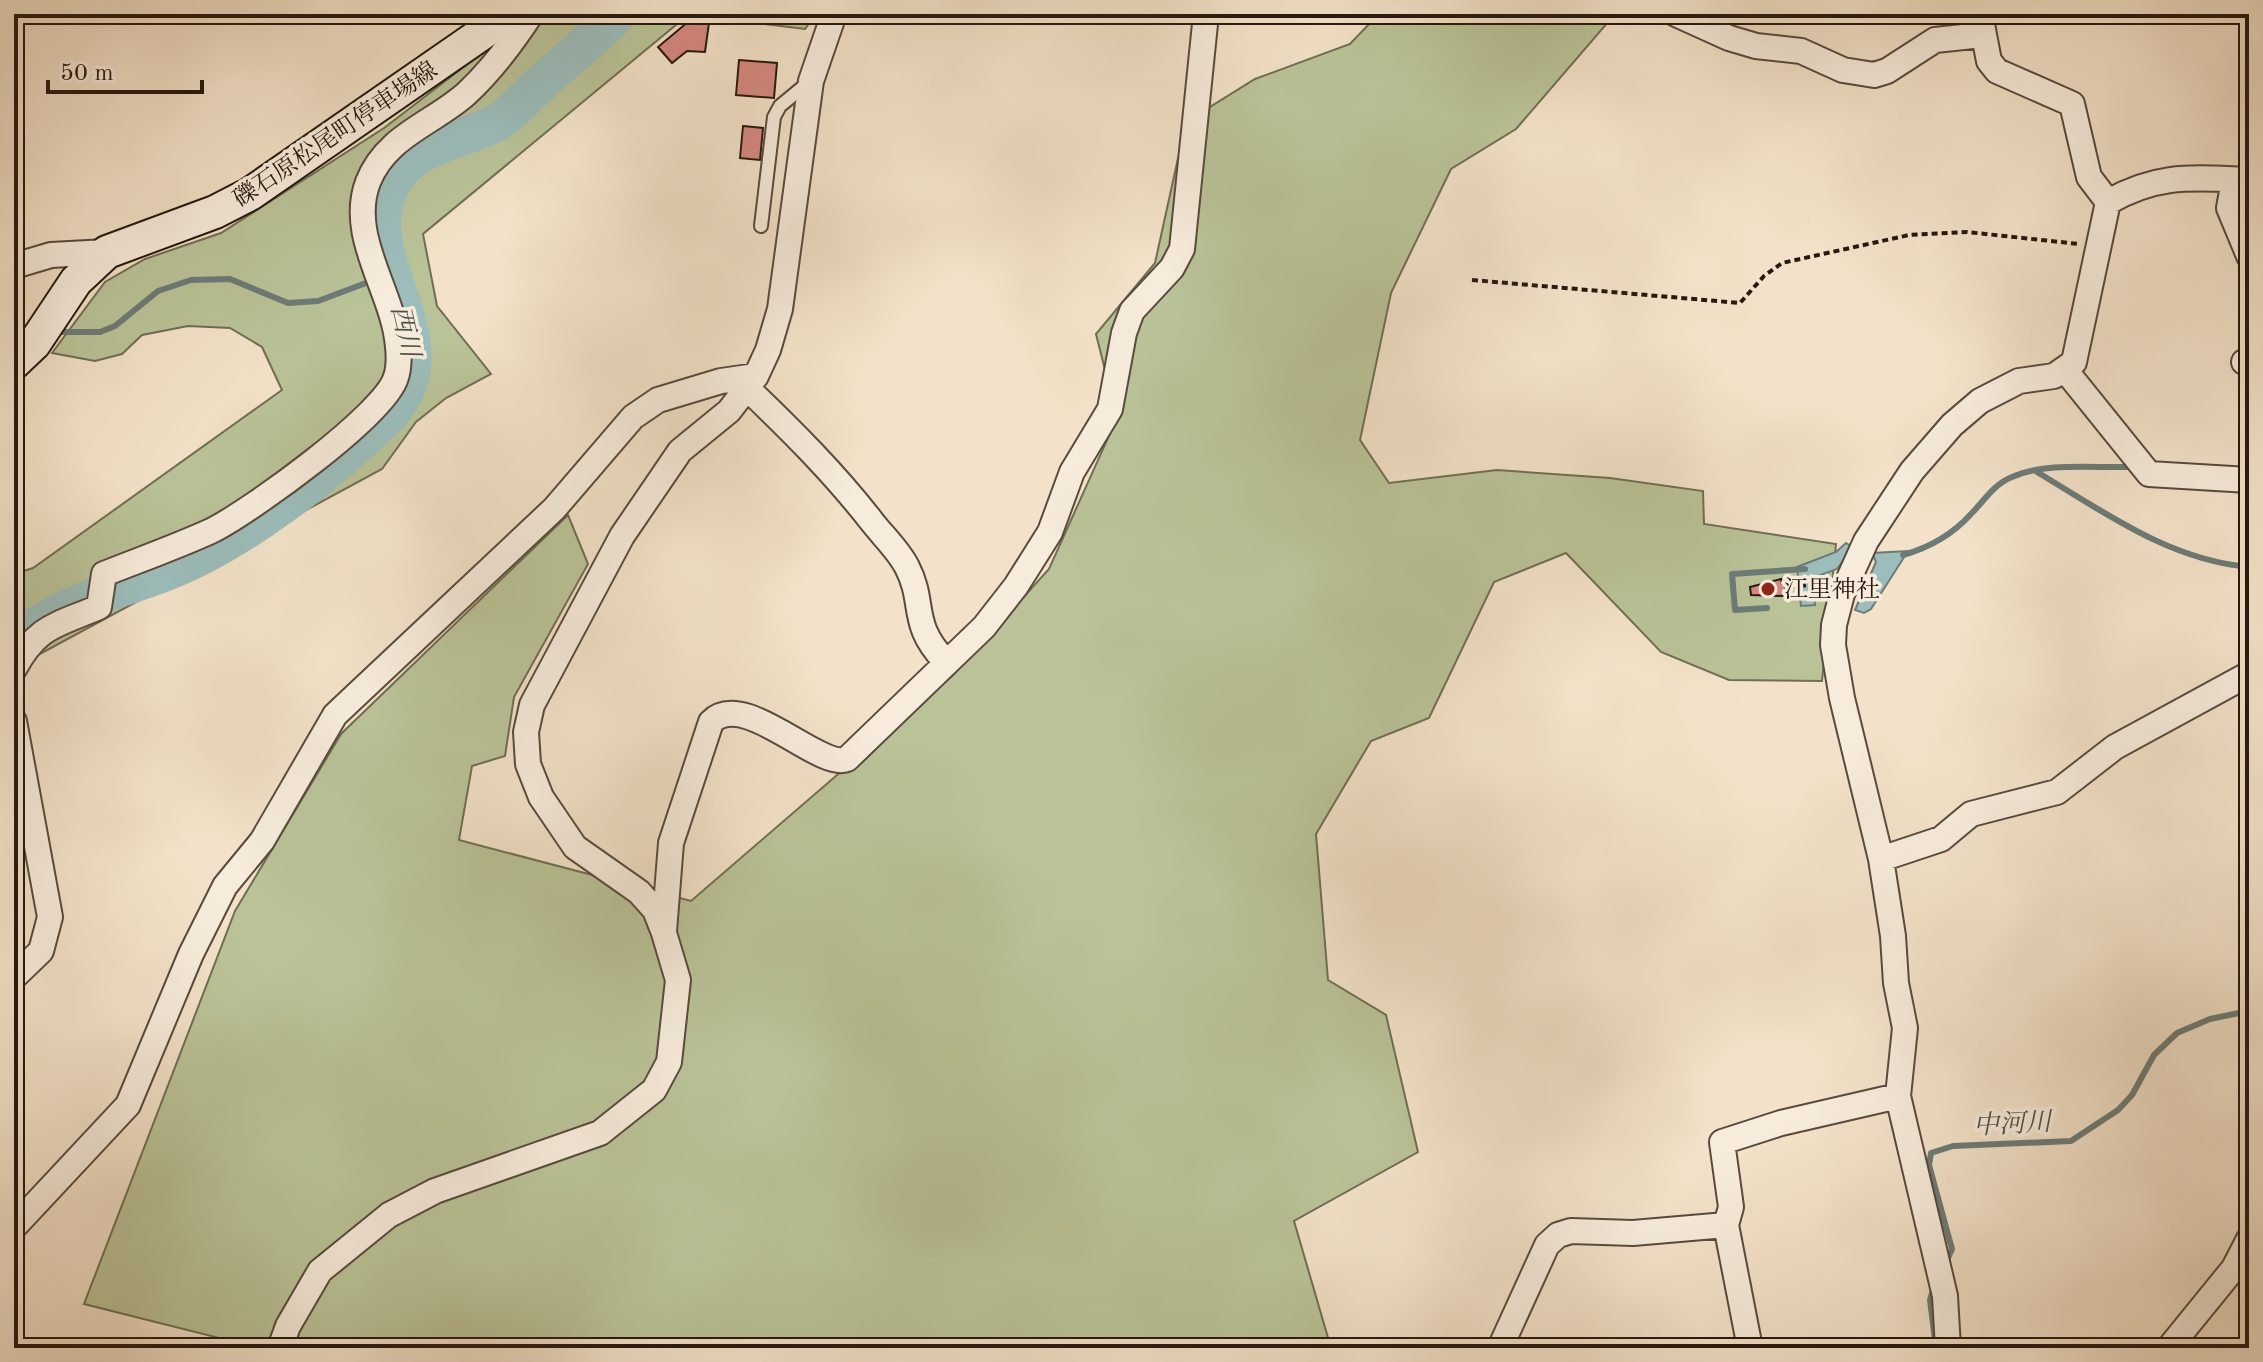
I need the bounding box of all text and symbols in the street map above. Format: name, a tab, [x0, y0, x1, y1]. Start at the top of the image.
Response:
scale bar	[48, 44, 202, 94]
street label: 礫石原松尾町停車場線	[228, 56, 442, 213]
text: 50 m	[60, 62, 114, 86]
water label: 西川	[386, 303, 425, 363]
place label: 江里神社	[1784, 576, 1880, 603]
marker: 江里神社	[1759, 580, 1777, 598]
water label: 中河川	[1972, 1108, 2055, 1140]

